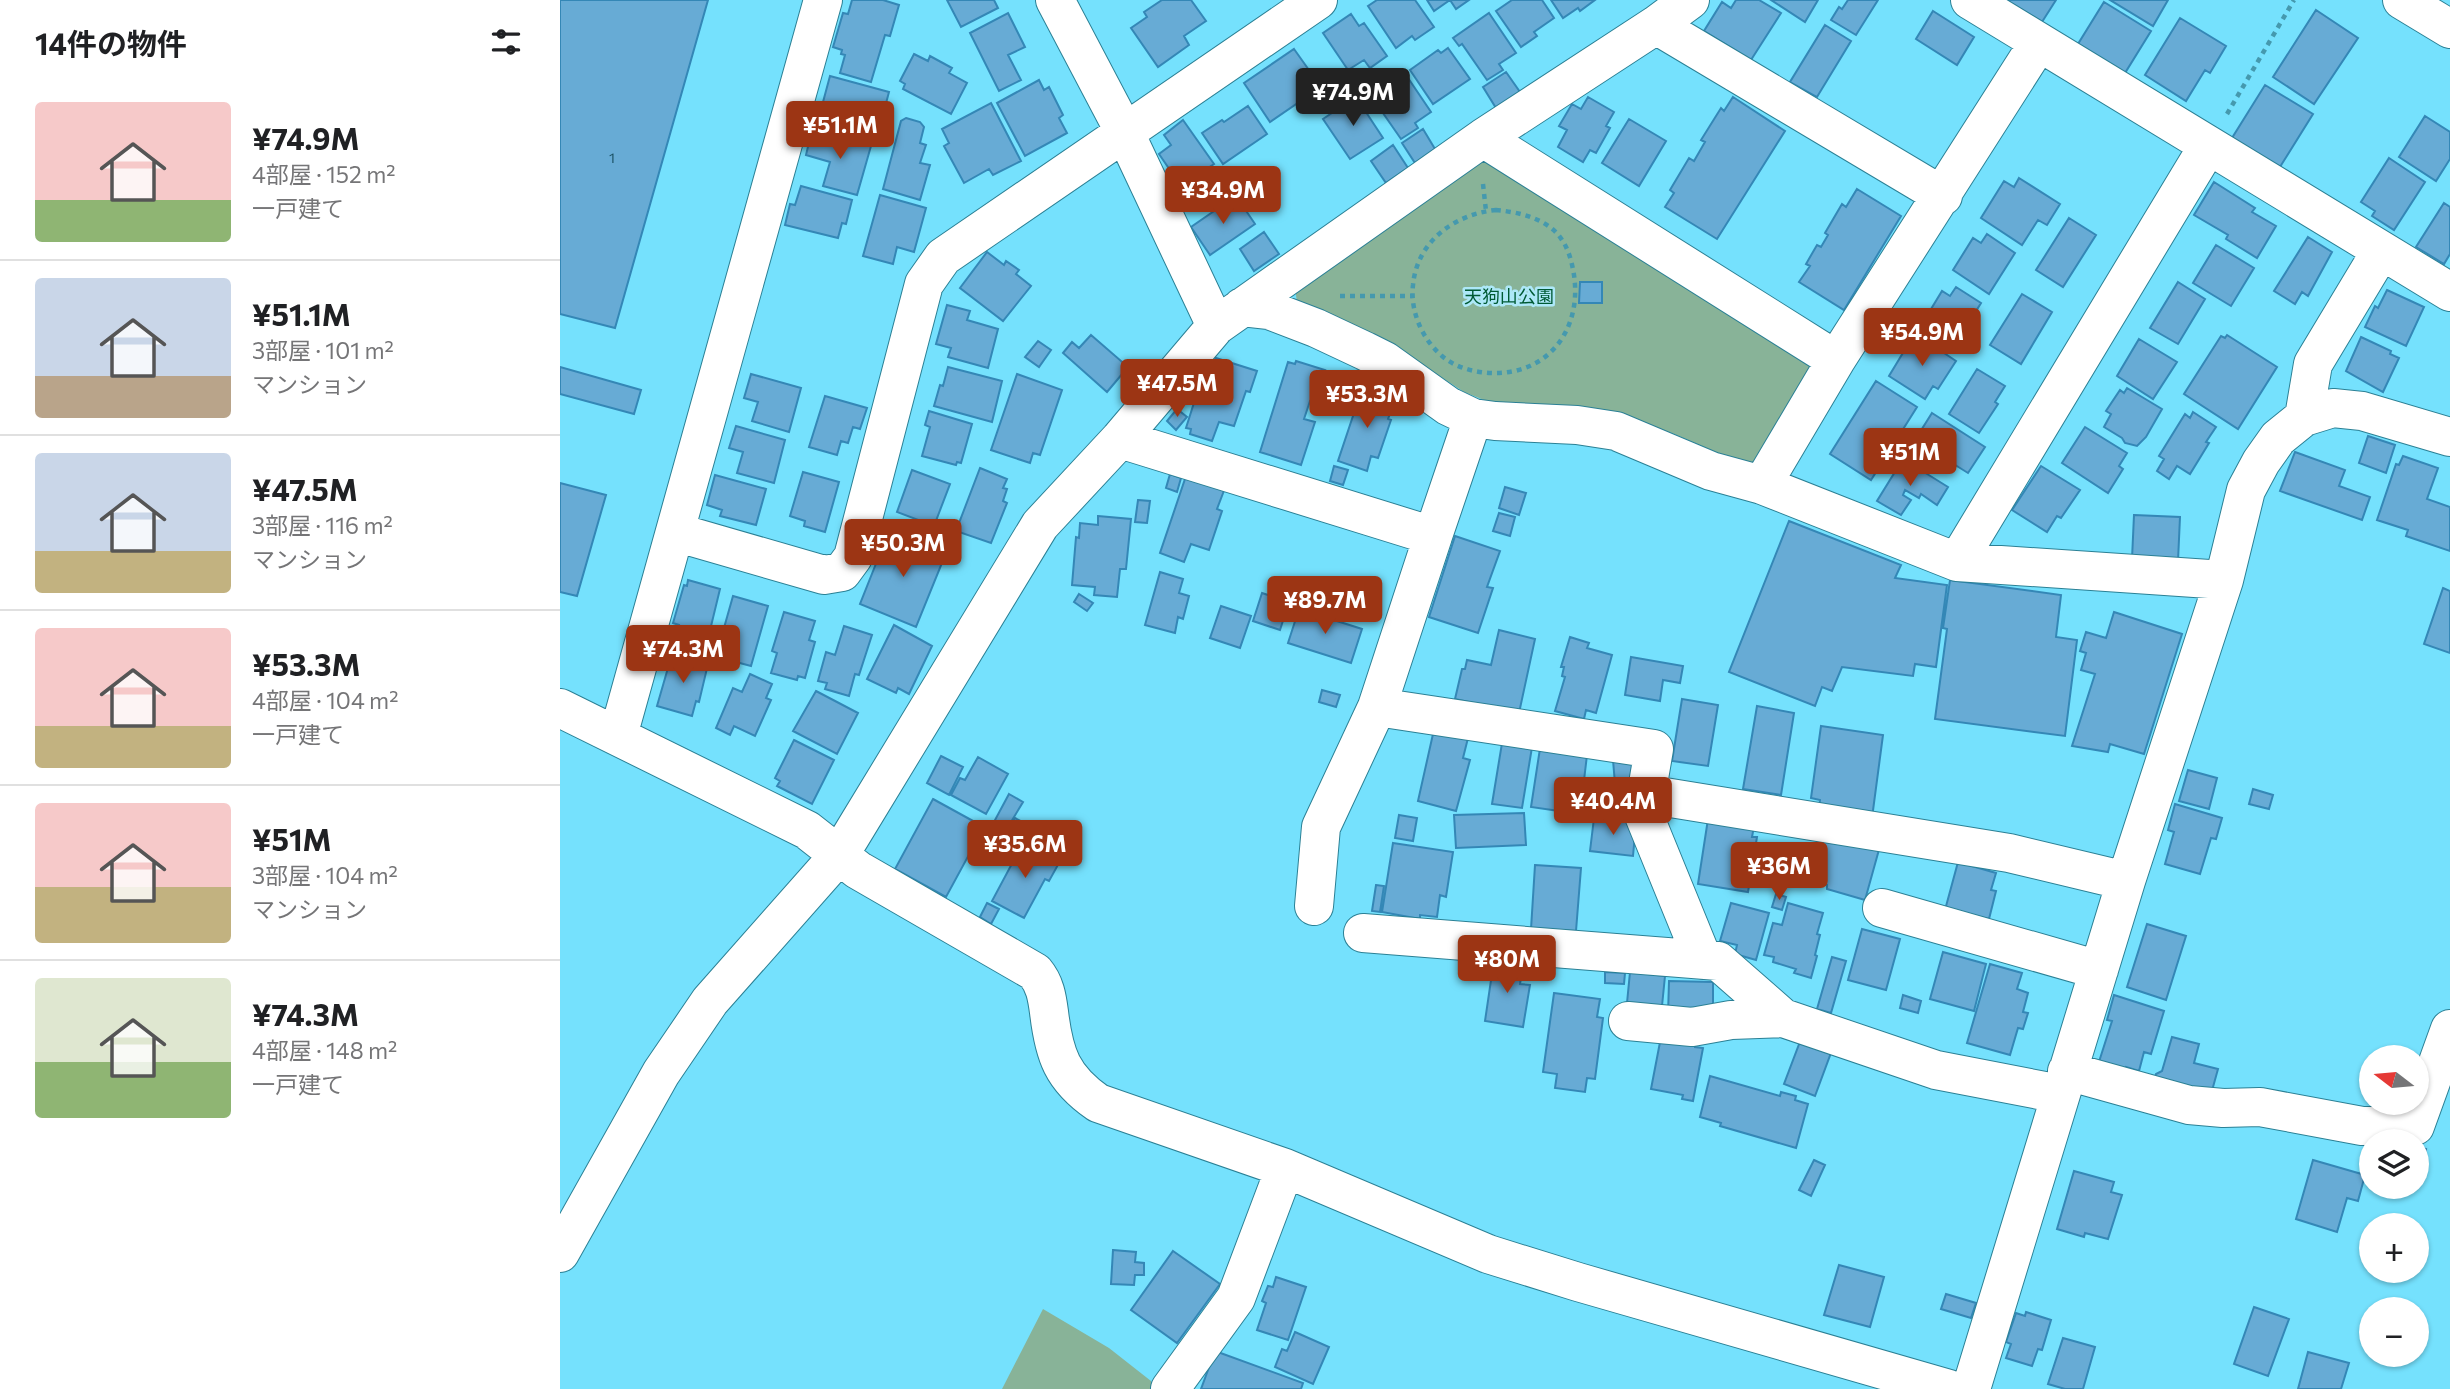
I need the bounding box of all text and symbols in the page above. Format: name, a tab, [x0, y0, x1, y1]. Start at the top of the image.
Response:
icon: filters	[487, 23, 525, 61]
text: 14件の物件	[35, 24, 187, 61]
pin: ¥74.9M	[1296, 68, 1410, 128]
text: ¥74.9M	[1312, 77, 1394, 105]
pin: ¥51.1M	[783, 102, 897, 161]
text: ¥51.1M	[802, 110, 878, 138]
text: ¥74.9M	[252, 119, 359, 156]
icon: home	[91, 130, 175, 214]
house number: 1	[609, 149, 615, 166]
text: 4部屋 · 152 m²	[252, 160, 396, 188]
pin: ¥34.9M	[1166, 166, 1280, 226]
text: ¥34.9M	[1181, 175, 1265, 203]
text: 一戸建て	[252, 194, 344, 222]
park label: 天狗山公園	[1464, 285, 1554, 307]
text: ¥51.1M	[252, 295, 351, 332]
icon: home	[91, 306, 175, 390]
pin: ¥54.9M	[1865, 308, 1979, 368]
text: ¥54.9M	[1880, 317, 1964, 345]
text: 3部屋 · 101 m²	[252, 336, 394, 364]
pin: ¥47.5M	[1120, 360, 1234, 419]
text: ¥47.5M	[1136, 368, 1218, 396]
text: マンション	[252, 370, 367, 398]
pin: ¥53.3M	[1310, 370, 1424, 430]
text: ¥53.3M	[1325, 379, 1409, 407]
pin: ¥51M	[1869, 428, 1951, 488]
text: ¥51M	[1880, 437, 1940, 465]
text: ¥47.5M	[252, 470, 358, 507]
icon: home	[91, 481, 175, 565]
text: 3部屋 · 116 m²	[252, 511, 393, 539]
pin: ¥50.3M	[846, 520, 960, 579]
text: ¥50.3M	[861, 528, 945, 556]
text: マンション	[252, 545, 367, 573]
pin: ¥89.7M	[1268, 576, 1382, 636]
text: ¥89.7M	[1283, 585, 1367, 613]
pin: ¥74.3M	[626, 626, 740, 685]
text: ¥74.3M	[642, 634, 724, 662]
text: ¥53.3M	[252, 645, 360, 682]
icon: home	[91, 656, 175, 740]
text: 4部屋 · 104 m²	[252, 686, 398, 714]
text: 一戸建て	[252, 720, 344, 748]
pin: ¥40.4M	[1556, 778, 1670, 837]
text: ¥40.4M	[1570, 786, 1656, 814]
text: ¥51M	[252, 820, 331, 857]
pin: ¥35.6M	[968, 820, 1082, 880]
text: ¥35.6M	[983, 829, 1067, 857]
icon: home	[91, 831, 175, 915]
pin: ¥36M	[1738, 842, 1820, 902]
text: ¥36M	[1747, 851, 1811, 879]
text: 3部屋 · 104 m²	[252, 861, 398, 889]
text: マンション	[252, 895, 367, 923]
pin: ¥80M	[1466, 936, 1548, 995]
text: ¥80M	[1474, 944, 1540, 972]
text: ¥74.3M	[252, 995, 359, 1032]
icon: home	[91, 1006, 175, 1090]
text: 4部屋 · 148 m²	[252, 1036, 397, 1064]
north arrow	[2359, 1045, 2429, 1115]
map controls	[2359, 1045, 2429, 1367]
text: 一戸建て	[252, 1070, 344, 1098]
button: layers	[2359, 1129, 2429, 1199]
button: +	[2359, 1213, 2429, 1283]
button: −	[2359, 1297, 2429, 1367]

